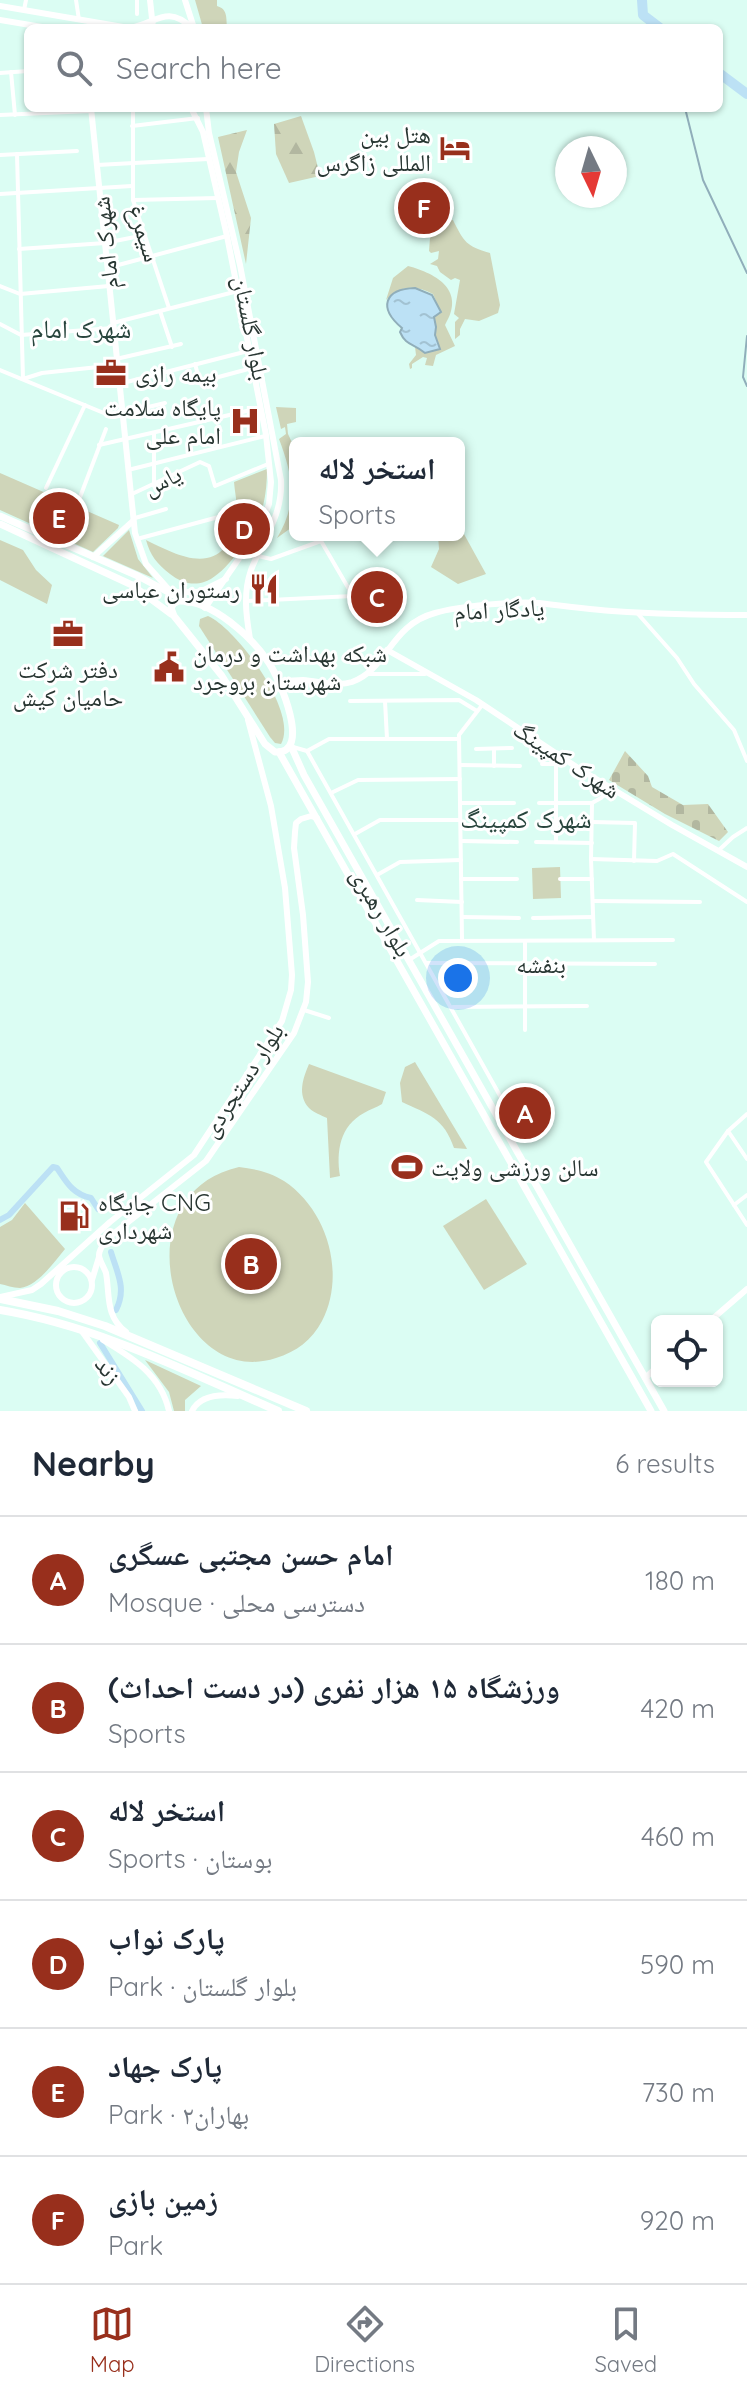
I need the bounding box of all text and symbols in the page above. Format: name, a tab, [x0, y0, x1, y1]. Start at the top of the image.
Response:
search box	[24, 24, 723, 112]
icon: search	[52, 46, 96, 90]
text: Search here	[116, 49, 282, 87]
place label: هتل بین المللی زاگرس	[317, 119, 431, 177]
hotel icon: هتل بین المللی زاگرس	[438, 131, 472, 165]
north arrow	[555, 136, 627, 208]
pin: F	[398, 178, 450, 238]
street label: شهرک امام	[85, 195, 127, 291]
street label: سیمرغ	[121, 201, 168, 266]
street label: بلوار گلستان	[227, 273, 277, 383]
district label: شهرک امام	[31, 312, 131, 347]
office icon: بیمه رازی	[94, 356, 128, 390]
place label: بیمه رازی	[135, 358, 217, 388]
place label: پایگاه سلامت امام علی	[104, 392, 221, 452]
hospital icon: پایگاه سلامت امام علی	[228, 404, 262, 438]
popup	[289, 437, 465, 541]
text: استخر لاله	[318, 449, 436, 487]
street label: یاس	[138, 458, 186, 502]
pin: E	[33, 488, 85, 548]
text: Sports	[318, 498, 396, 531]
pin: D	[218, 499, 270, 559]
pin: C	[351, 567, 403, 627]
restaurant icon: رستوران عباسی	[247, 572, 281, 606]
place label: رستوران عباسی	[102, 574, 240, 604]
street label: یادگار امام	[453, 592, 545, 628]
office icon: دفتر شرکت حامیان کیش	[51, 617, 85, 651]
place label: شبکه بهداشت و درمان شهرستان بروجرد	[193, 638, 387, 696]
public building icon: شبکه بهداشت و درمان شهرستان بروجرد	[152, 650, 186, 684]
place label: دفتر شرکت حامیان کیش	[13, 654, 123, 712]
street label: شهرک کمپینگ	[508, 713, 626, 805]
district label: شهرک کمپینگ	[460, 802, 592, 835]
street label: بلوار رهبری	[344, 862, 420, 962]
street label: بنفشه	[516, 949, 566, 979]
your location	[438, 958, 478, 998]
street label: بلوار دستجردی	[194, 1017, 290, 1143]
pin: A	[499, 1083, 551, 1143]
sports icon: سالن ورزشی ولایت	[390, 1150, 424, 1184]
place label: سالن ورزشی ولایت	[431, 1152, 599, 1182]
place label: جایگاه CNG شهرداری	[98, 1187, 211, 1245]
fuel station icon: جایگاه CNG شهرداری	[57, 1199, 91, 1233]
pin: B	[225, 1234, 277, 1294]
map controls	[651, 1315, 723, 1387]
button: locate	[651, 1315, 723, 1387]
street label: زند	[89, 1350, 129, 1390]
text: Nearby	[32, 1442, 155, 1485]
text: 6 results	[615, 1447, 715, 1480]
text: امام حسن مجتبی عسگری	[108, 1535, 393, 1573]
text: A	[50, 1564, 66, 1597]
text: 180 m	[645, 1564, 715, 1597]
text: Mosque · دسترسی محلی	[108, 1586, 365, 1619]
text: ورزشگاه ۱۵ هزار نفری (در دست احداث)	[108, 1668, 560, 1706]
text: B	[49, 1692, 67, 1725]
text: 420 m	[641, 1692, 715, 1725]
text: Sports	[108, 1717, 186, 1750]
text: استخر لاله	[108, 1791, 225, 1829]
text: C	[50, 1820, 66, 1853]
text: 460 m	[641, 1820, 715, 1853]
text: Sports · بوستان	[108, 1842, 273, 1875]
text: پارک نواب	[108, 1919, 224, 1957]
text: D	[49, 1948, 67, 1981]
text: 590 m	[640, 1948, 715, 1981]
text: Park · بلوار گلستان	[108, 1970, 297, 2003]
text: پارک جهاد	[108, 2047, 222, 2085]
text: E	[51, 2076, 65, 2109]
text: 730 m	[642, 2076, 715, 2109]
text: Park · بهاران۲	[108, 2098, 249, 2131]
text: زمین بازی	[108, 2180, 218, 2218]
text: F	[51, 2204, 65, 2237]
text: 920 m	[640, 2204, 715, 2237]
text: Park	[108, 2229, 163, 2262]
tab: Map	[90, 2302, 135, 2378]
tab: Directions	[314, 2302, 415, 2378]
tab: Saved	[594, 2302, 657, 2378]

